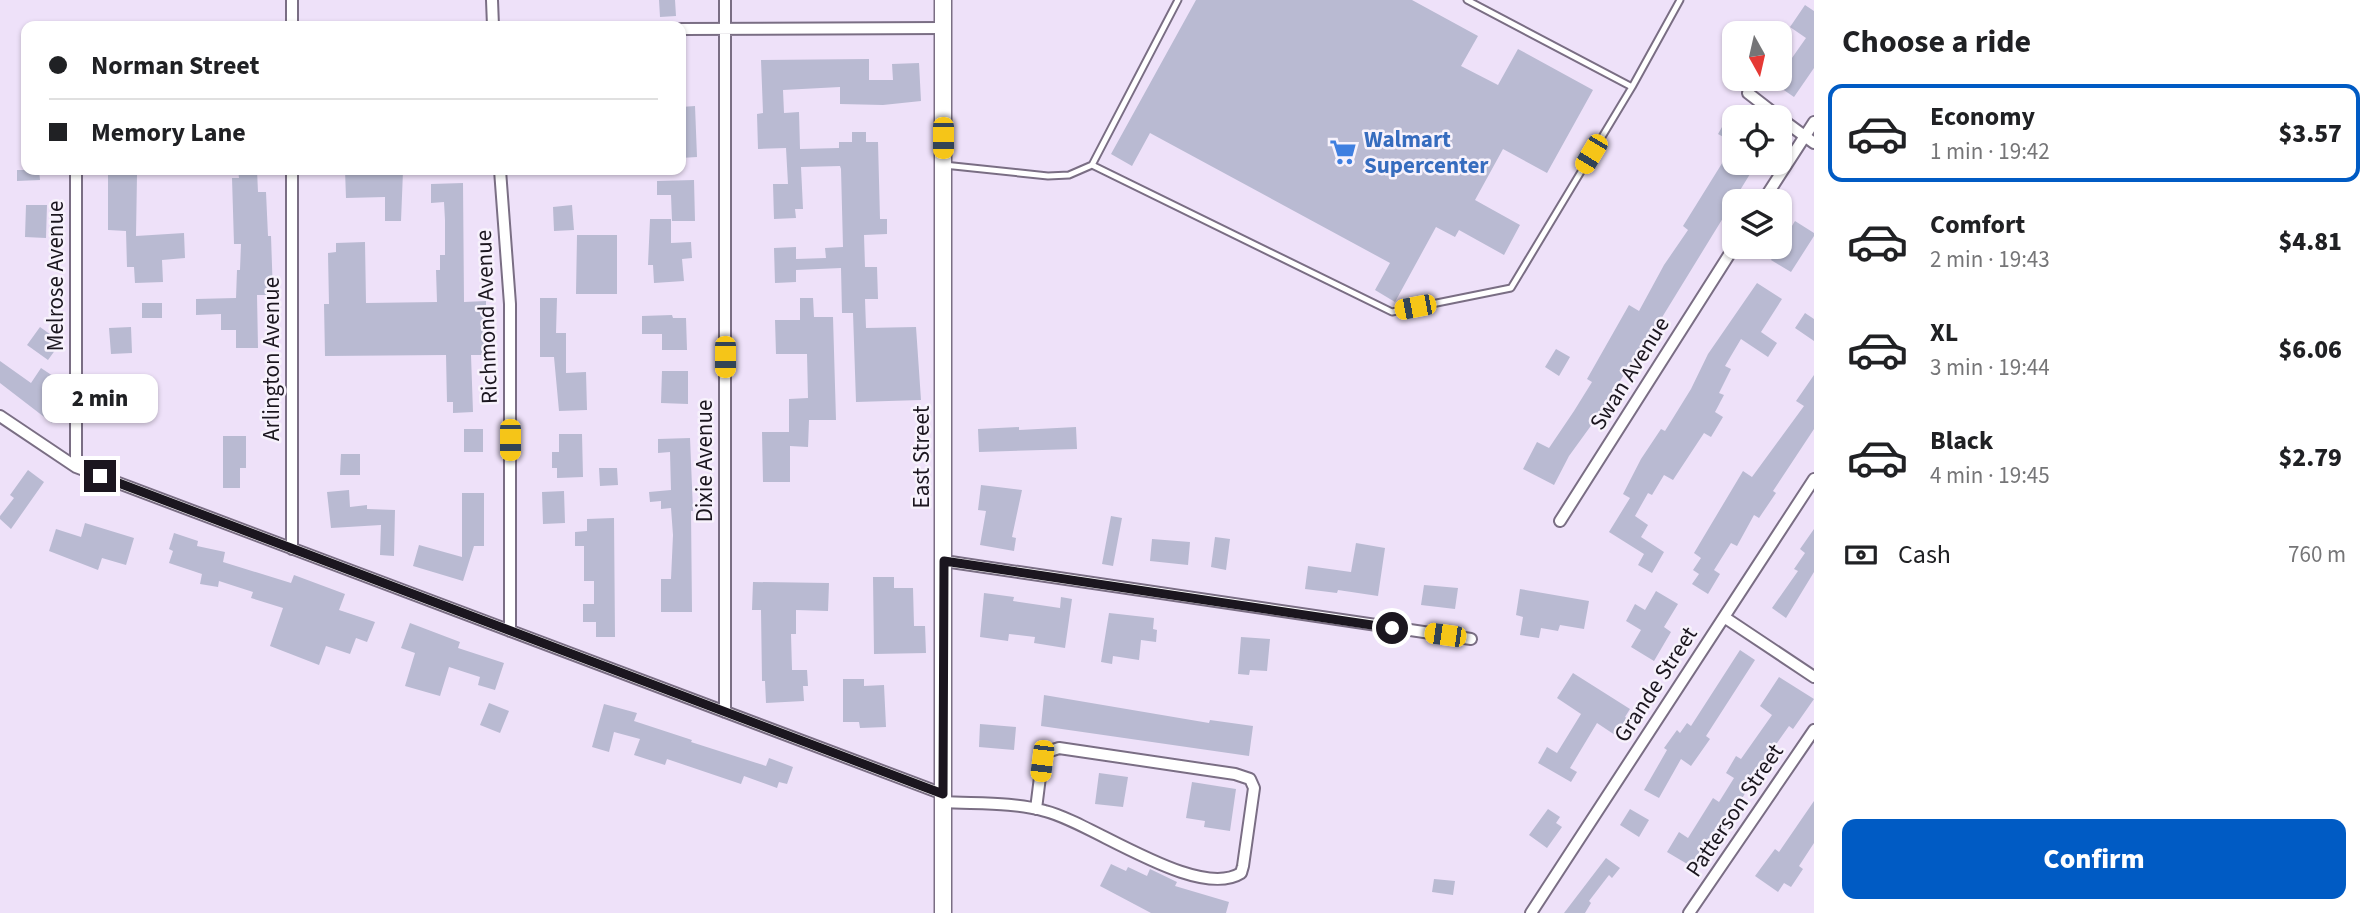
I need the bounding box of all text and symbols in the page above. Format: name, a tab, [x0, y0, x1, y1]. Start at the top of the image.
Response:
text: Choose a ride	[1842, 19, 2031, 65]
north arrow	[1722, 21, 1792, 91]
map controls	[1722, 21, 1792, 259]
text: Norman Street	[91, 47, 260, 84]
text: Economy	[1930, 98, 2035, 135]
icon: car	[1846, 102, 1909, 165]
button: locate	[1722, 105, 1792, 175]
text: Memory Lane	[91, 114, 246, 151]
text: $3.57	[2278, 115, 2342, 152]
car	[933, 117, 954, 159]
place label: Walmart Supercenter	[1364, 123, 1489, 182]
car	[1572, 131, 1611, 177]
text: 1 min · 19:42	[1930, 135, 2050, 168]
supermarket icon: Walmart Supercenter	[1328, 137, 1358, 167]
button: layers	[1722, 189, 1792, 259]
street label: Melrose Avenue	[39, 201, 72, 351]
text: Comfort	[1930, 206, 2025, 243]
icon: car	[1846, 210, 1909, 273]
text: $4.81	[2278, 223, 2342, 260]
street label: Richmond Avenue	[467, 229, 506, 405]
text: 2 min · 19:43	[1930, 243, 2050, 276]
street label: Arlington Avenue	[255, 277, 288, 441]
car	[1393, 293, 1438, 321]
street label: Swan Avenue	[1581, 310, 1677, 436]
text: XL	[1930, 314, 1958, 351]
icon: car	[1846, 318, 1909, 381]
text: $6.06	[2278, 331, 2342, 368]
car	[715, 336, 736, 378]
text: 3 min · 19:44	[1930, 351, 2050, 384]
callout: 2 min	[42, 374, 158, 424]
text: 2 min	[72, 382, 128, 415]
street label: Dixie Avenue	[688, 400, 721, 522]
street label: East Street	[905, 405, 938, 508]
car	[500, 419, 521, 461]
text: Black	[1930, 422, 1993, 459]
icon: car	[1846, 426, 1909, 489]
text: $2.79	[2278, 439, 2342, 476]
text: 4 min · 19:45	[1930, 459, 2050, 492]
route end	[84, 460, 116, 492]
icon: cash	[1842, 536, 1880, 574]
text: Cash	[1898, 536, 1951, 573]
text: 760 m	[2288, 538, 2346, 571]
route start	[1376, 612, 1408, 644]
street label: Grande Street	[1606, 620, 1705, 749]
car	[1423, 622, 1468, 648]
street label: Patterson Street	[1678, 737, 1791, 883]
car	[1030, 739, 1055, 783]
button: Confirm	[1842, 819, 2346, 899]

